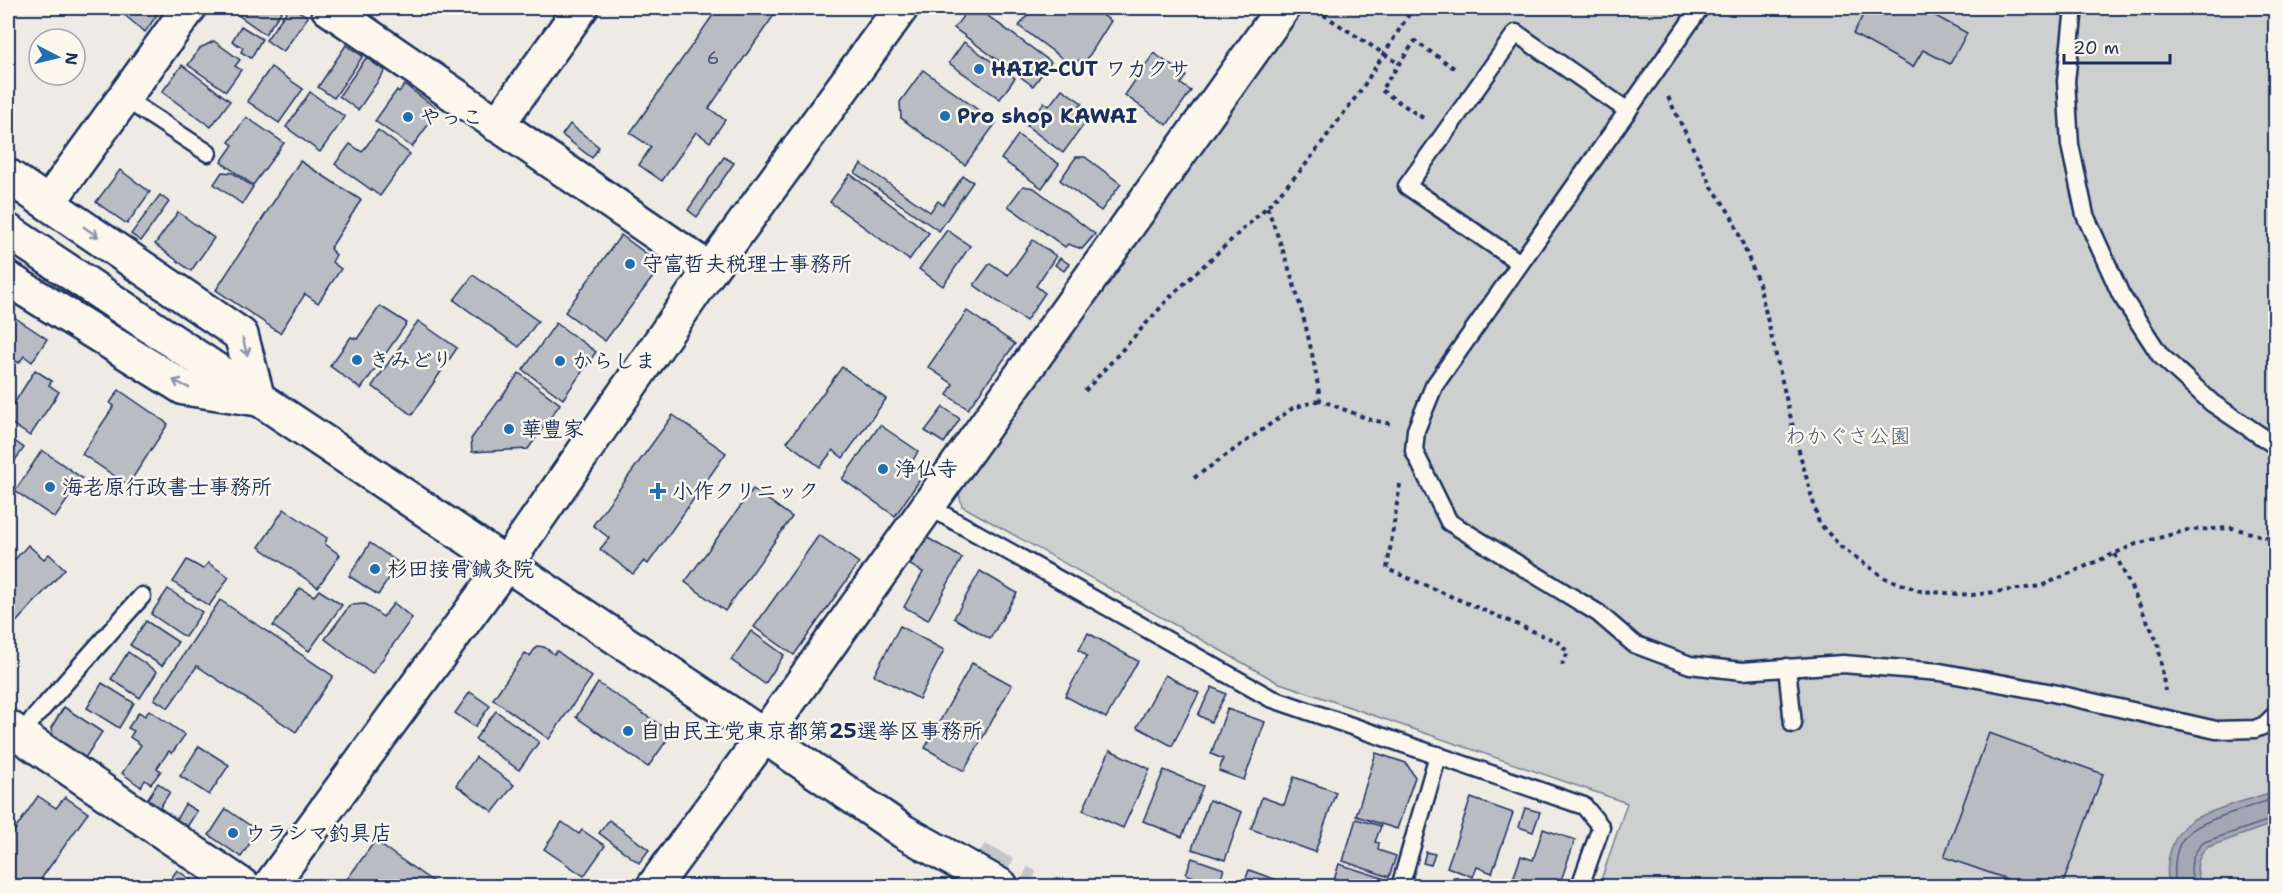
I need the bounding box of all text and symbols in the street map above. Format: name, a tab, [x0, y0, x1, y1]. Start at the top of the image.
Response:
north arrow	[27, 27, 87, 87]
scale bar	[2064, 27, 2170, 65]
text: 20 m	[2073, 36, 2119, 60]
house number: 6	[707, 46, 719, 70]
text: N	[60, 51, 83, 66]
place label: HAIR-CUT ワカクサ	[991, 55, 1189, 83]
marker: HAIR-CUT ワカクサ	[972, 62, 986, 76]
place label: Pro shop KAWAI	[957, 102, 1138, 130]
place label: やっこ	[420, 103, 483, 131]
marker: Pro shop KAWAI	[938, 109, 952, 123]
marker: やっこ	[401, 110, 415, 124]
one-way arrow	[82, 226, 99, 238]
place label: 守富哲夫税理士事務所	[642, 250, 852, 278]
marker: 守富哲夫税理士事務所	[623, 257, 637, 271]
one-way arrow	[239, 337, 251, 356]
place label: きみどり	[369, 346, 453, 374]
place label: からしま	[572, 347, 656, 375]
marker: きみどり	[350, 353, 364, 367]
marker: からしま	[553, 354, 567, 368]
one-way arrow	[172, 378, 190, 389]
place label: 華豊家	[521, 415, 584, 443]
marker: 華豊家	[502, 422, 516, 436]
park label: わかぐさ公園	[1785, 422, 1911, 450]
place label: 浄仏寺	[895, 455, 958, 483]
marker: 浄仏寺	[876, 462, 890, 476]
place label: 海老原行政書士事務所	[62, 473, 272, 501]
place label: 小作クリニック	[672, 477, 819, 505]
marker: 海老原行政書士事務所	[43, 480, 57, 494]
marker: 小作クリニック	[649, 482, 667, 500]
place label: 杉田接骨鍼灸院	[387, 555, 534, 583]
marker: 杉田接骨鍼灸院	[368, 562, 382, 576]
place label: 自由民主党東京都第25選挙区事務所	[640, 717, 983, 745]
marker: 自由民主党東京都第25選挙区事務所	[621, 724, 635, 738]
place label: ウラシマ釣具店	[245, 819, 392, 847]
marker: ウラシマ釣具店	[226, 826, 240, 840]

